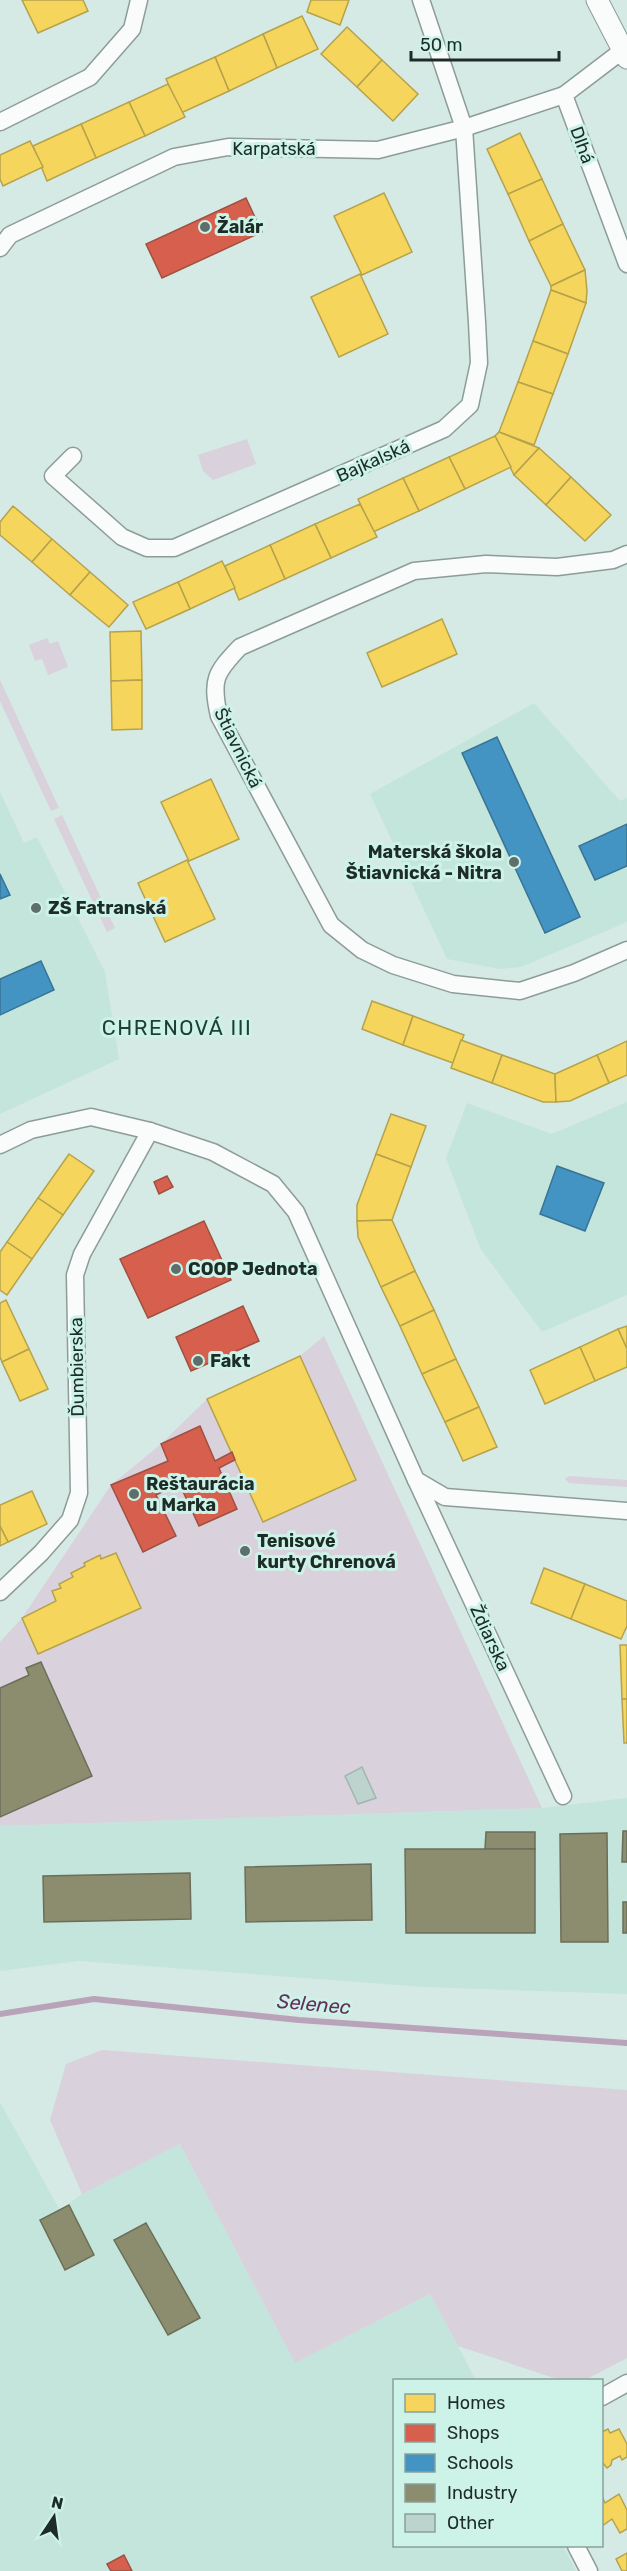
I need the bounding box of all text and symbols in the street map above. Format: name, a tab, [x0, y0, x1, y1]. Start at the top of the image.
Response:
scale bar	[411, 24, 560, 62]
text: 50 m	[420, 34, 463, 56]
street label: Dlhá	[565, 124, 599, 166]
street label: Karpatská	[232, 138, 316, 160]
place label: Žalár	[217, 216, 263, 238]
marker: Žalár	[198, 220, 212, 234]
street label: Bajkalská	[333, 435, 413, 487]
street label: Štiavnická	[209, 704, 267, 792]
place label: Materská škola Štiavnická - Nitra	[346, 841, 502, 884]
marker: Materská škola Štiavnická - Nitra	[507, 855, 521, 869]
place label: ZŠ Fatranská	[48, 897, 166, 919]
marker: ZŠ Fatranská	[29, 901, 43, 915]
district label: CHRENOVÁ III	[102, 1015, 252, 1040]
place label: COOP Jednota	[188, 1258, 318, 1280]
marker: COOP Jednota	[169, 1262, 183, 1276]
street label: Ďumbierska	[65, 1317, 89, 1417]
place label: Fakt	[210, 1350, 250, 1372]
marker: Fakt	[191, 1354, 205, 1368]
place label: Reštaurácia u Marka	[146, 1473, 255, 1516]
marker: Reštaurácia u Marka	[127, 1487, 141, 1501]
place label: Tenisové kurty Chrenová	[257, 1530, 396, 1573]
marker: Tenisové kurty Chrenová	[238, 1544, 252, 1558]
street label: Ždiarska	[465, 1601, 515, 1675]
water label: Selenec	[276, 1989, 352, 2019]
legend	[393, 2379, 603, 2547]
text: Homes	[447, 2392, 505, 2414]
text: Shops	[447, 2422, 499, 2444]
text: Schools	[447, 2452, 513, 2474]
text: Industry	[447, 2482, 517, 2504]
north arrow	[24, 2487, 84, 2547]
text: N	[50, 2492, 65, 2513]
text: Other	[447, 2512, 494, 2534]

